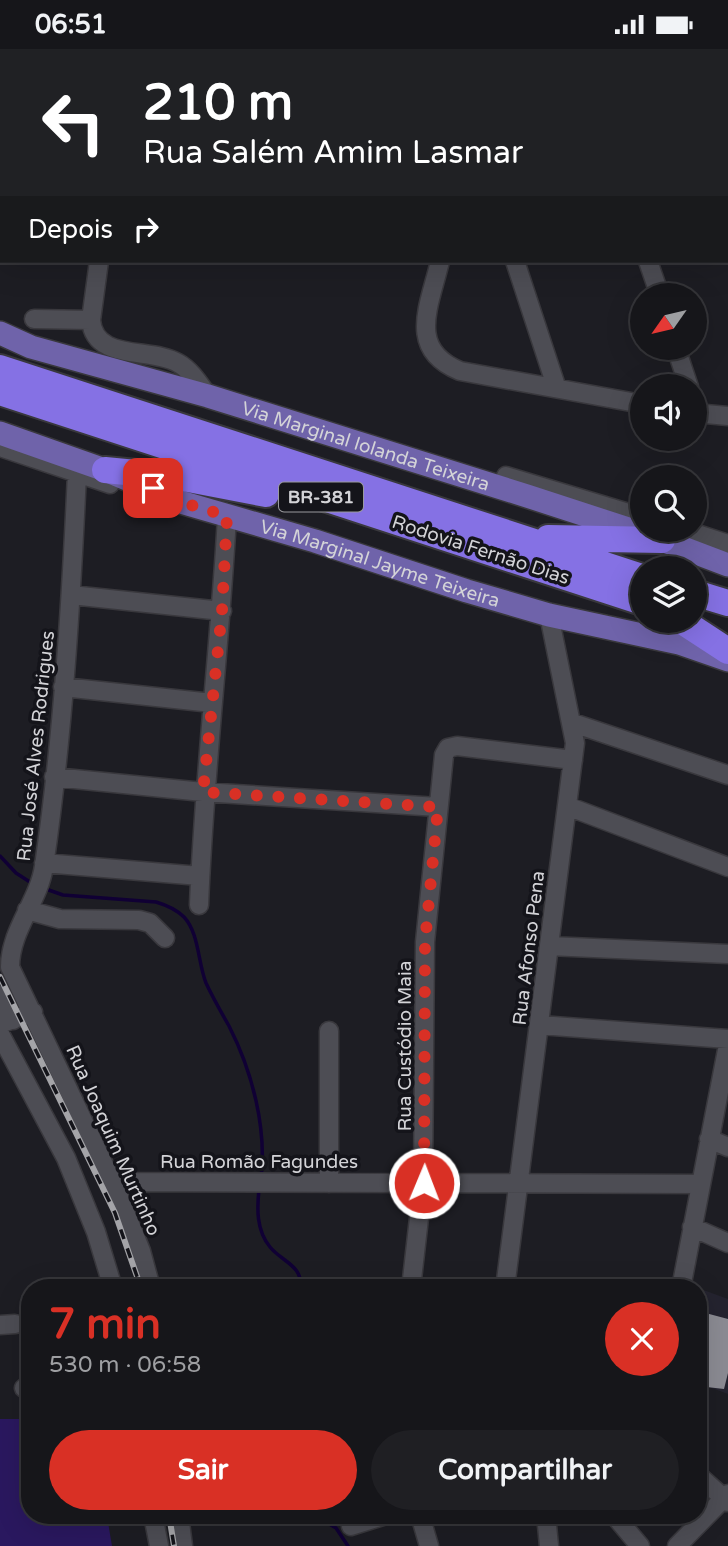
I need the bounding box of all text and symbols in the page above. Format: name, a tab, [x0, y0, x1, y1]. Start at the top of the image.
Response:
text: 06:51	[35, 9, 107, 40]
text: 210 m	[143, 74, 293, 133]
icon: left	[28, 77, 119, 168]
text: Rua Salém Amim Lasmar	[143, 134, 523, 172]
icon: right	[127, 210, 165, 248]
text: Depois	[28, 214, 113, 245]
north arrow	[630, 283, 707, 361]
map controls	[630, 283, 707, 633]
button: sound	[630, 374, 707, 451]
street label: Via Marginal Iolanda Teixeira	[239, 397, 492, 496]
pin	[123, 458, 183, 518]
button: search	[630, 465, 707, 542]
icon: arrive	[134, 469, 172, 507]
road number: BR-381	[279, 483, 363, 511]
street label: Rodovia Fernão Dias	[389, 511, 572, 589]
street label: Via Marginal Jayme Teixeira	[257, 516, 502, 612]
button: layers	[630, 556, 707, 633]
street label: Rua José Alves Rodrigues	[13, 630, 59, 863]
street label: Rua Afonso Pena	[509, 870, 549, 1027]
street label: Rua Custódio Maia	[394, 961, 416, 1131]
street label: Rua Joaquim Murtinho	[61, 1042, 165, 1239]
position arrow	[387, 1146, 461, 1220]
street label: Rua Romão Fagundes	[160, 1151, 358, 1173]
text: 7 min	[49, 1299, 161, 1350]
button: close	[605, 1302, 679, 1376]
text: 530 m · 06:58	[49, 1351, 201, 1379]
button: Sair	[49, 1430, 357, 1510]
button: Compartilhar	[371, 1430, 679, 1510]

